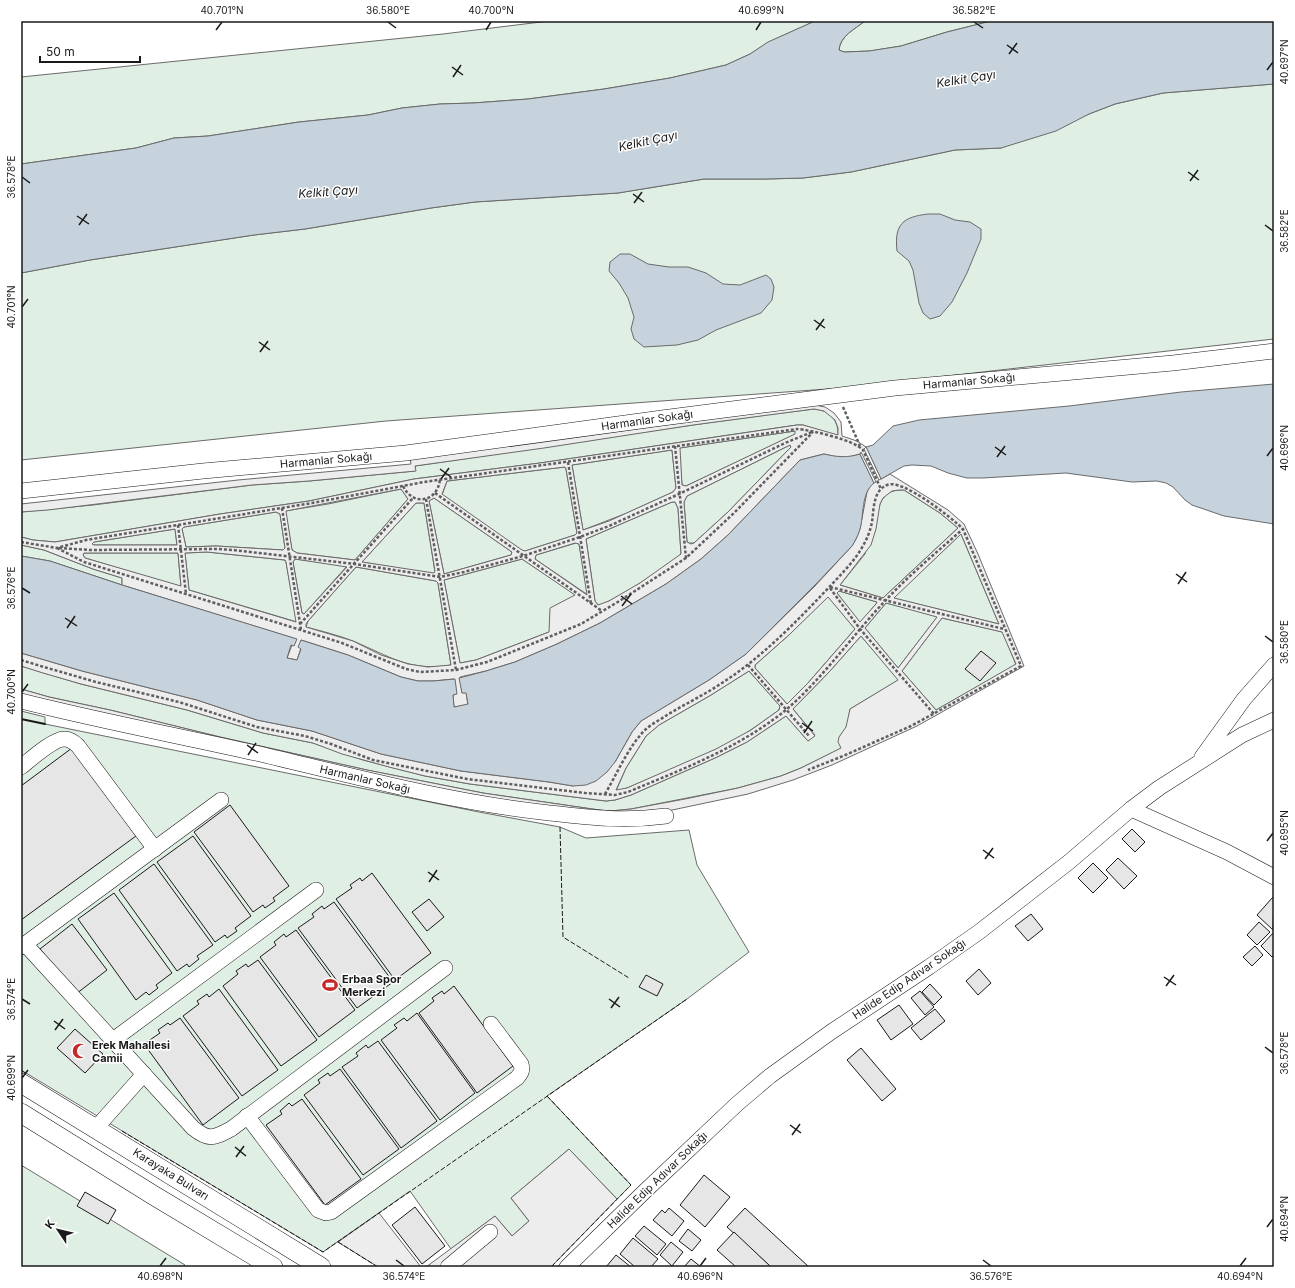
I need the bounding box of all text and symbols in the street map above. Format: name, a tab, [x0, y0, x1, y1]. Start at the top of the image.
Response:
text: 40.701°N	[200, 4, 244, 16]
text: 36.580°E	[366, 4, 410, 16]
text: 40.700°N	[468, 4, 514, 16]
text: 40.699°N	[738, 4, 784, 16]
text: 36.582°E	[952, 4, 996, 16]
scale bar	[40, 38, 140, 64]
text: 40.697°N	[1278, 39, 1290, 85]
text: 50 m	[46, 44, 75, 59]
water label: Kelkit Çayı	[935, 66, 997, 91]
water label: Kelkit Çayı	[617, 127, 679, 154]
text: 36.578°E	[5, 156, 17, 198]
water label: Kelkit Çayı	[298, 182, 358, 201]
text: 36.582°E	[1278, 209, 1290, 253]
text: 40.701°N	[5, 285, 17, 329]
street label: Harmanlar Sokağı	[922, 370, 1016, 392]
street label: Harmanlar Sokağı	[600, 407, 694, 433]
text: 40.696°N	[1278, 425, 1290, 471]
street label: Harmanlar Sokağı	[279, 449, 373, 471]
text: 36.576°E	[5, 566, 17, 610]
text: 36.580°E	[1278, 620, 1290, 664]
text: 40.700°N	[5, 669, 17, 715]
street label: Harmanlar Sokağı	[318, 762, 412, 796]
text: 40.695°N	[1278, 810, 1290, 856]
street label: Halide Edip Adıvar Sokağı	[850, 936, 968, 1022]
place label: Erbaa Spor Merkezi	[342, 972, 402, 999]
sports icon: Erbaa Spor Merkezi	[321, 976, 339, 994]
text: 36.574°E	[5, 978, 17, 1020]
text: 36.578°E	[1278, 1032, 1290, 1074]
place label: Erek Mahallesi Camii	[92, 1038, 170, 1065]
mosque icon: Erek Mahallesi Camii	[71, 1042, 89, 1060]
text: 40.699°N	[5, 1055, 17, 1101]
street label: Halide Edip Adıvar Sokağı	[604, 1129, 710, 1231]
street label: Karayaka Bulvarı	[130, 1145, 212, 1203]
text: 40.694°N	[1278, 1196, 1290, 1242]
north arrow	[38, 1210, 78, 1250]
text: K	[42, 1217, 58, 1232]
text: 40.698°N	[137, 1270, 183, 1282]
text: 36.574°E	[383, 1270, 425, 1282]
text: 40.696°N	[677, 1270, 723, 1282]
text: 36.576°E	[969, 1270, 1013, 1282]
text: 40.694°N	[1217, 1270, 1263, 1282]

